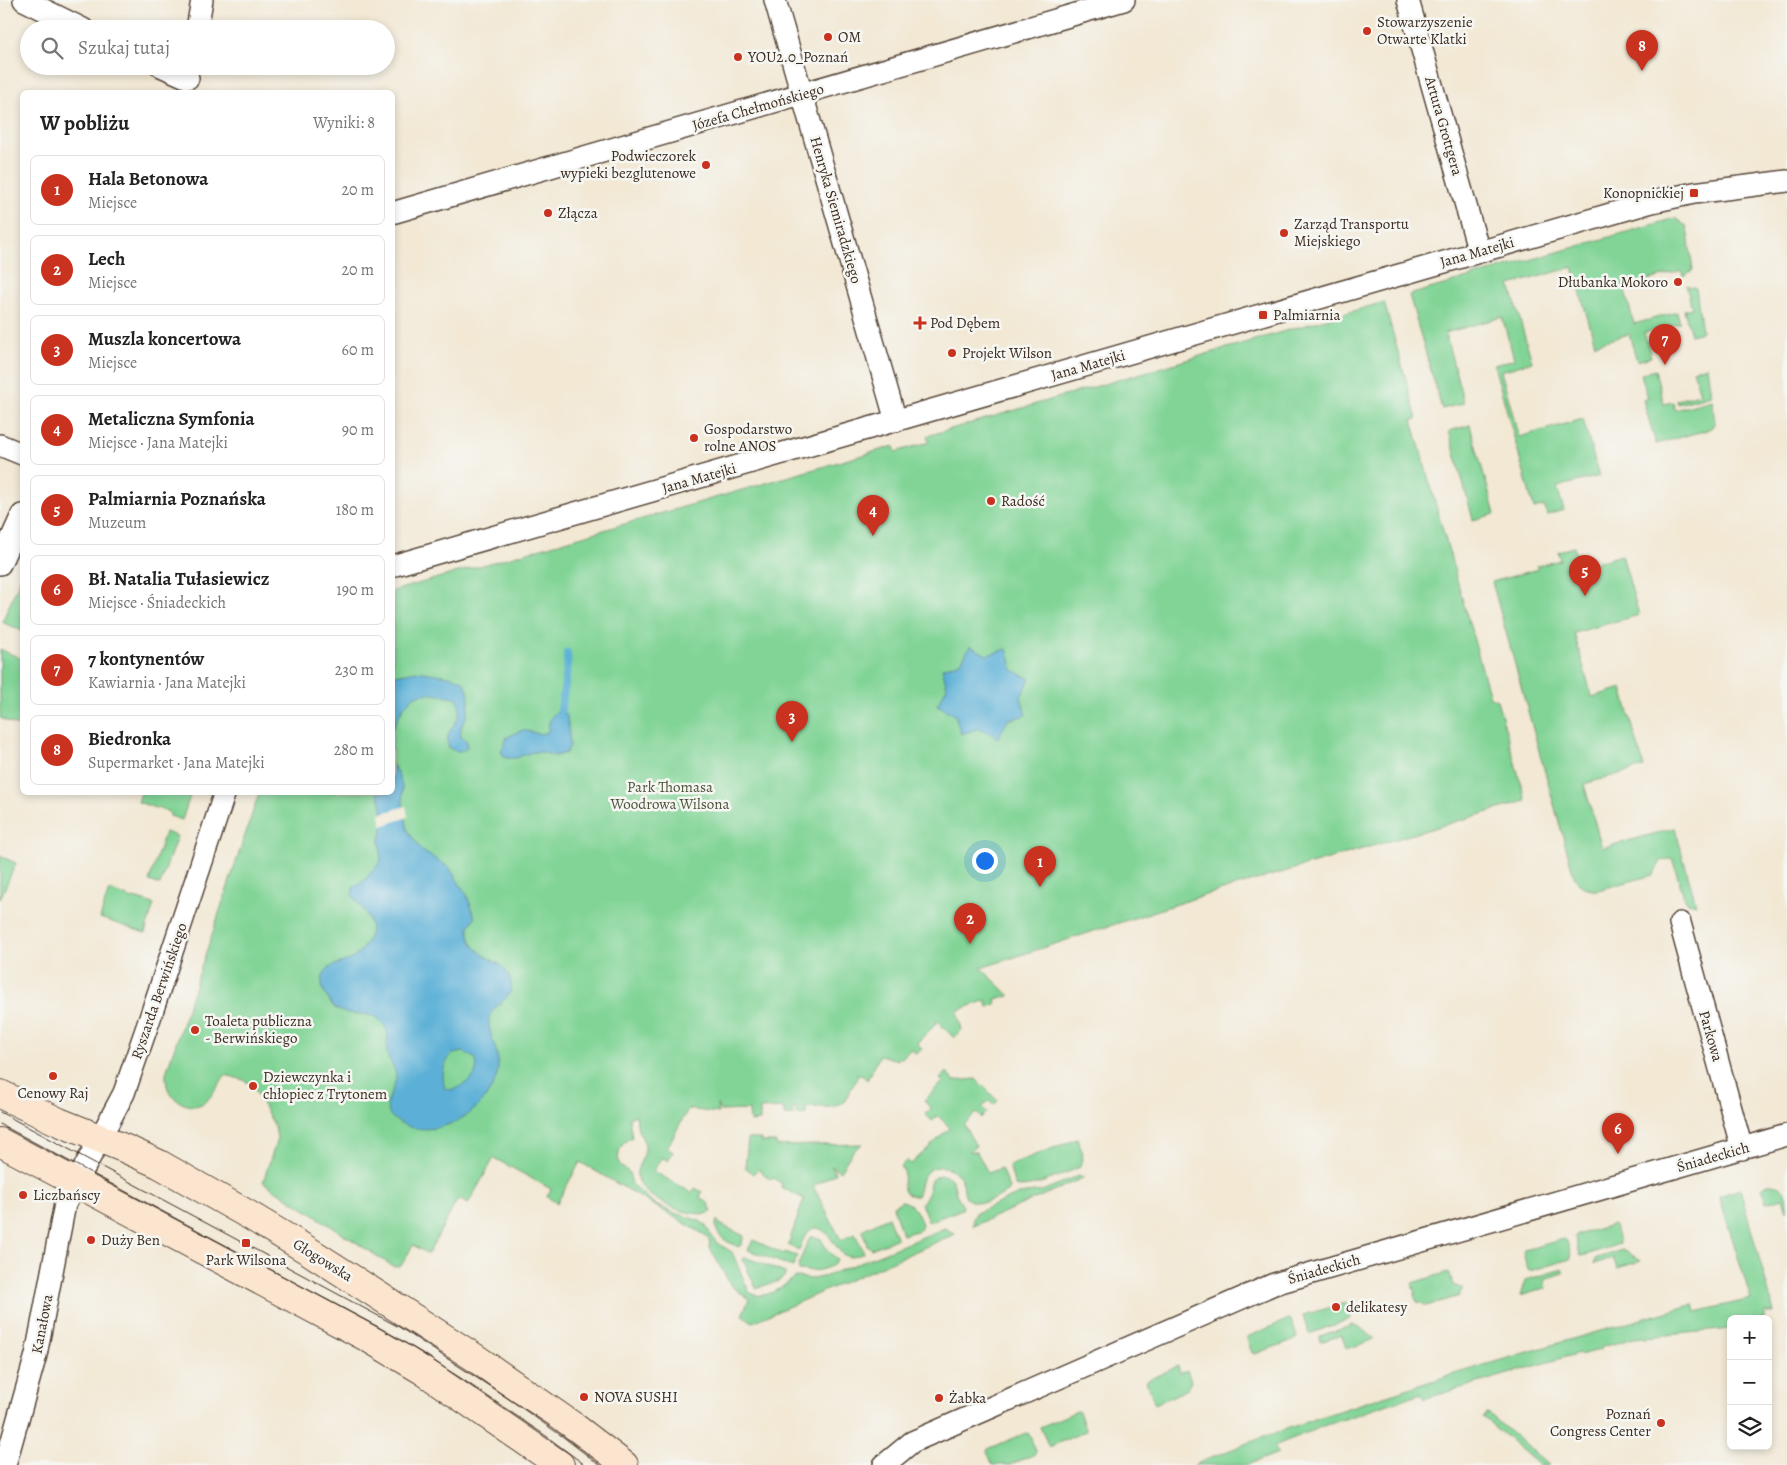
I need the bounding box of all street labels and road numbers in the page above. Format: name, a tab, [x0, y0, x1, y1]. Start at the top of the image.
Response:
street label: Artura Grottgera	[1420, 73, 1468, 178]
street label: Józefa Chełmońskiego	[690, 79, 826, 135]
street label: Henryka Siemiradzkiego	[805, 134, 867, 286]
street label: Jana Matejki	[1438, 232, 1516, 272]
street label: Jana Matejki	[1049, 345, 1127, 385]
street label: Jana Matejki	[660, 458, 738, 498]
street label: Ryszarda Berwińskiego	[126, 920, 192, 1062]
street label: Parkowa	[1694, 1008, 1728, 1064]
street label: Śniadeckich	[1674, 1137, 1752, 1177]
street label: Głogowska	[289, 1234, 357, 1286]
street label: Śniadeckich	[1285, 1249, 1363, 1289]
street label: Kanałowa	[26, 1293, 58, 1355]

